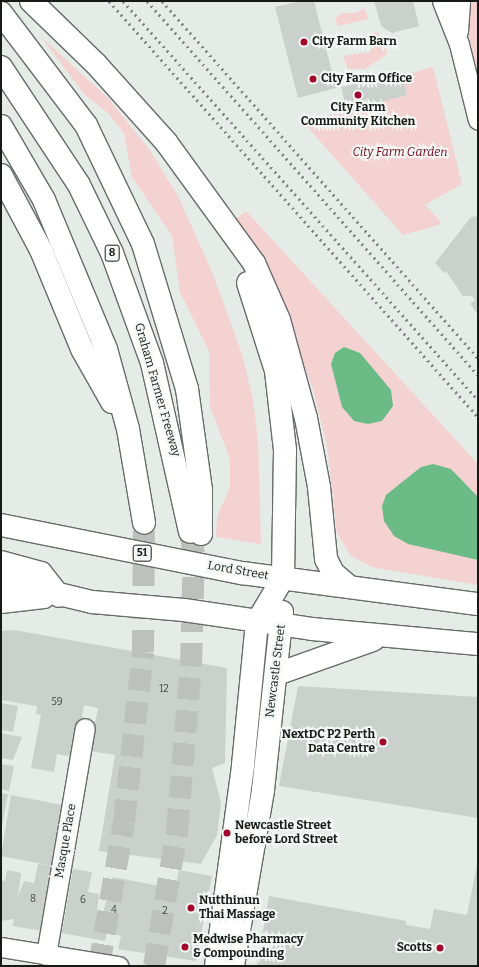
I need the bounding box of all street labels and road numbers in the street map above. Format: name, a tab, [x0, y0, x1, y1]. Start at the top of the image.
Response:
road number: 8	[104, 244, 120, 262]
street label: Graham Farmer Freeway	[131, 321, 183, 459]
road number: 51	[132, 544, 152, 562]
street label: Lord Street	[206, 559, 270, 583]
street label: Newcastle Street	[263, 624, 289, 718]
street label: Masque Place	[52, 803, 80, 879]

